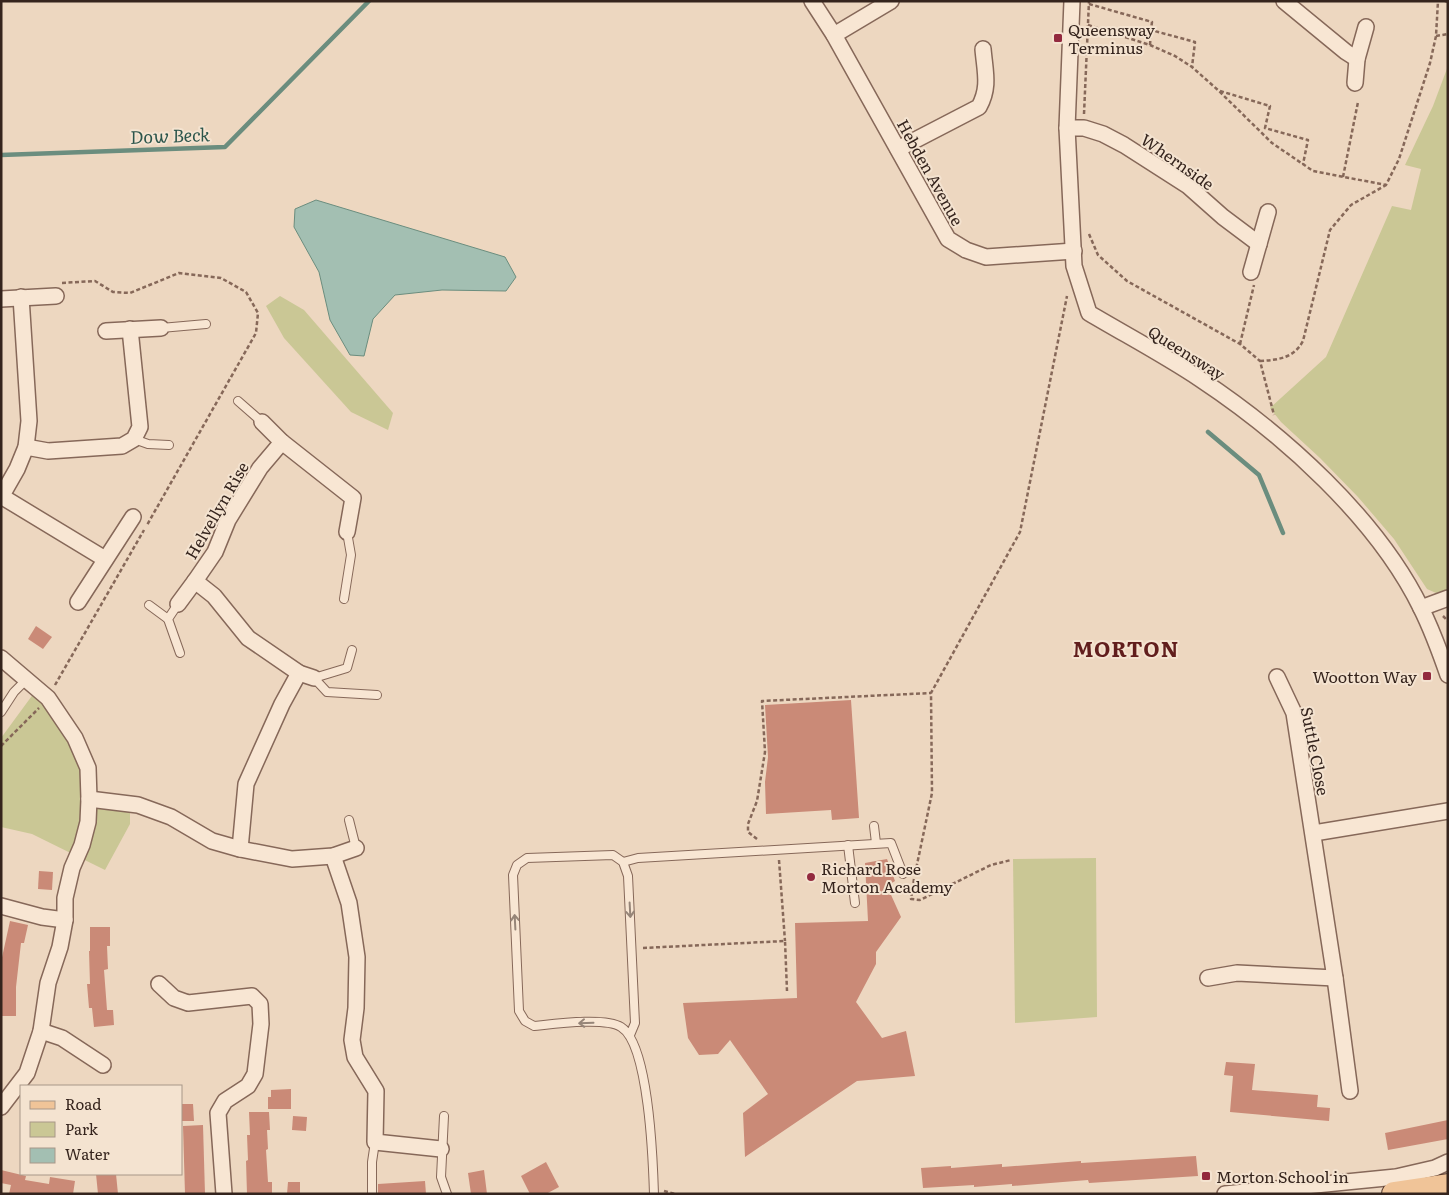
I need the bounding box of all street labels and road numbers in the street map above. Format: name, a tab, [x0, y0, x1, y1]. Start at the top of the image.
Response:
street label: Hebden Avenue	[892, 114, 970, 230]
street label: Whernside	[1136, 127, 1220, 195]
street label: Queensway	[1144, 319, 1231, 386]
street label: Helvellyn Rise	[178, 457, 254, 563]
street label: Suttle Close	[1296, 705, 1336, 797]

